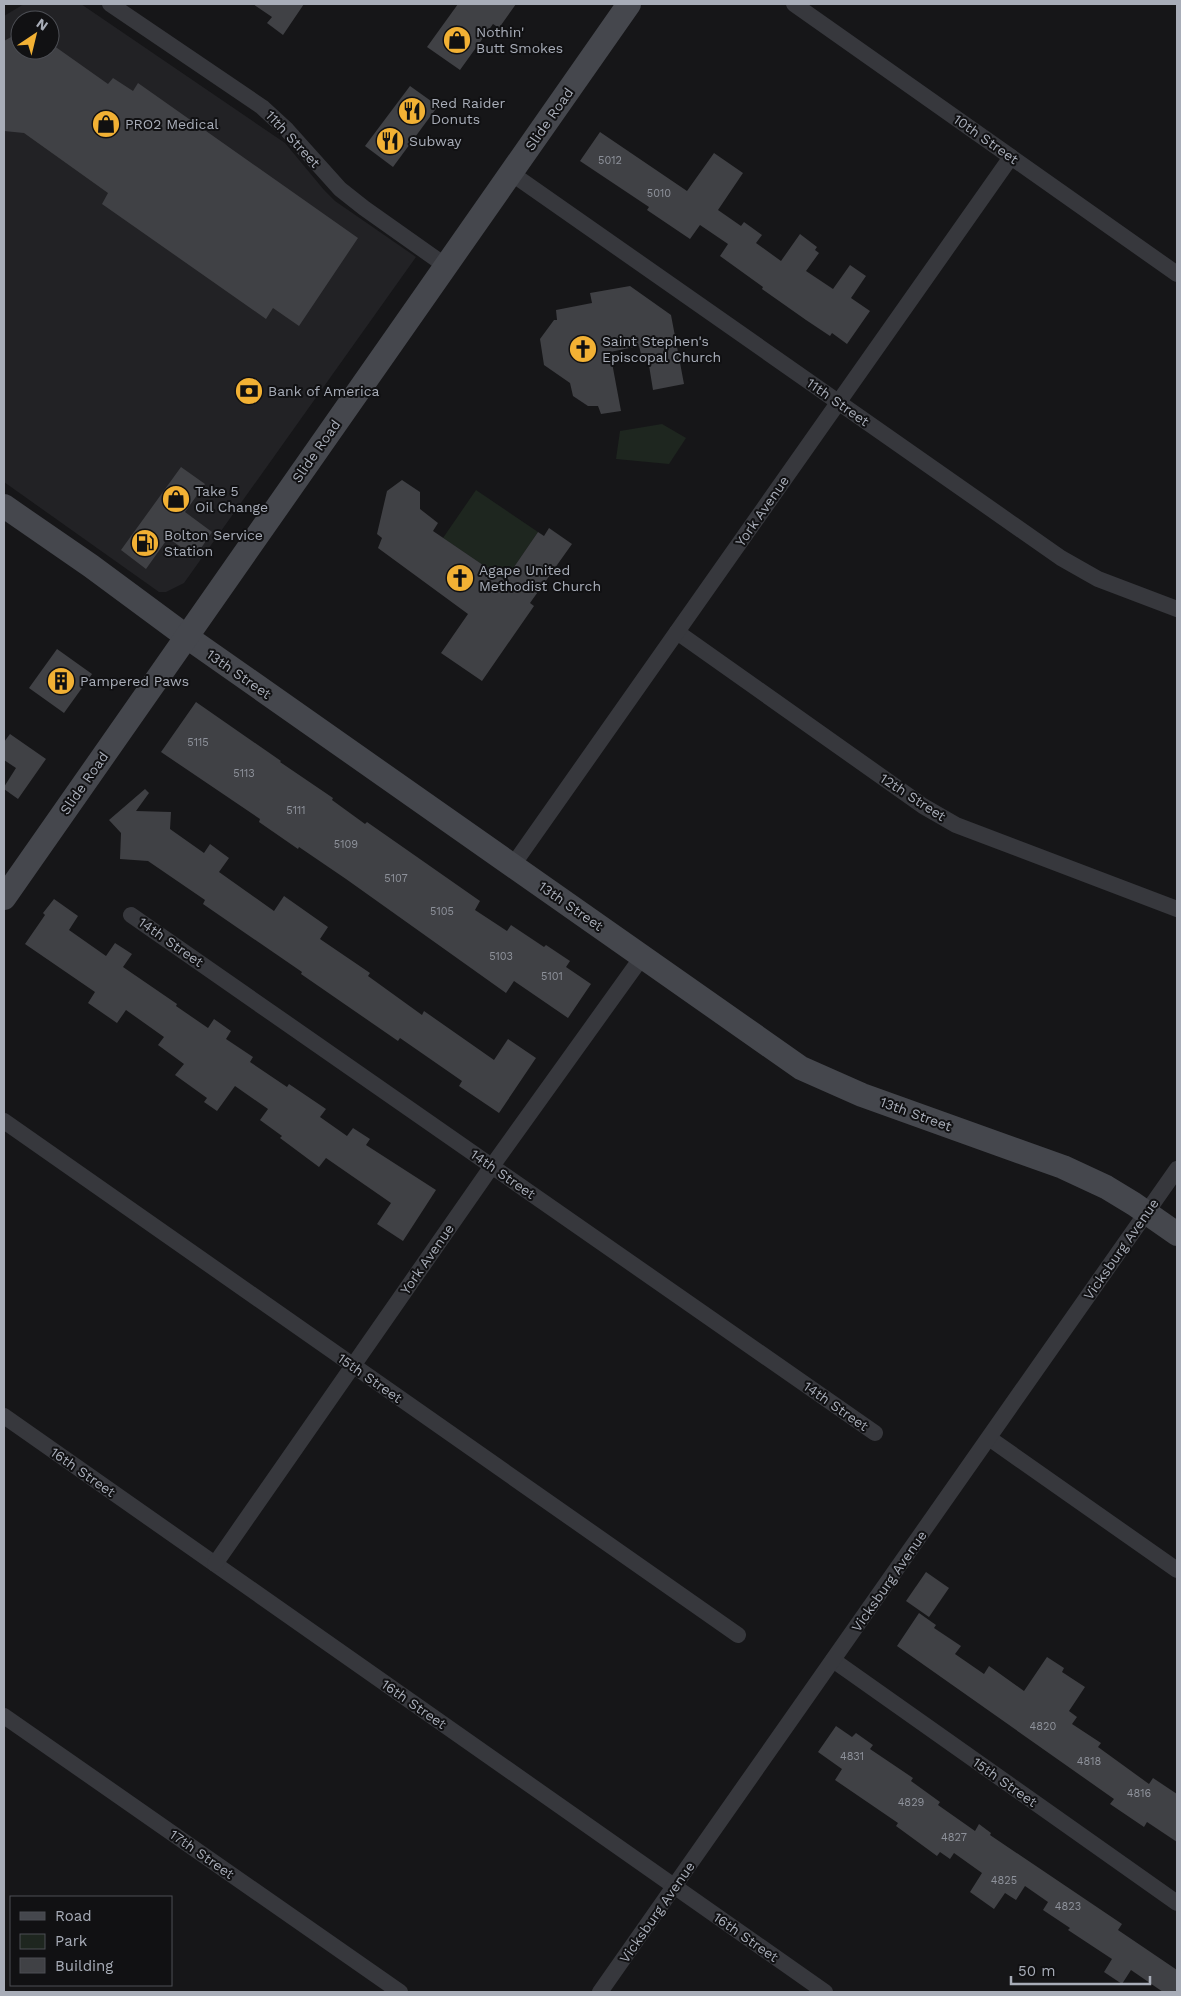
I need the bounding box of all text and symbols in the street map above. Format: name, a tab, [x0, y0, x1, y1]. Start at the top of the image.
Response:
north arrow	[10, 10, 60, 60]
text: N	[34, 15, 51, 34]
place label: Nothin' Butt Smokes	[476, 24, 563, 56]
shop icon: Nothin' Butt Smokes	[442, 25, 472, 55]
street label: Slide Road	[522, 85, 576, 153]
place label: Red Raider Donuts	[431, 95, 506, 127]
restaurant icon: Red Raider Donuts	[397, 96, 427, 126]
street label: 11th Street	[262, 107, 324, 171]
shop icon: PRO2 Medical	[91, 109, 121, 139]
street label: 10th Street	[950, 111, 1022, 167]
place label: PRO2 Medical	[125, 116, 219, 132]
restaurant icon: Subway	[375, 126, 405, 156]
place label: Subway	[409, 133, 462, 149]
house number: 5012	[598, 154, 622, 167]
house number: 5010	[647, 187, 671, 200]
place label: Saint Stephen's Episcopal Church	[602, 333, 721, 365]
church icon: Saint Stephen's Episcopal Church	[568, 334, 598, 364]
street label: 11th Street	[804, 375, 872, 429]
bank icon: Bank of America	[234, 376, 264, 406]
place label: Bank of America	[268, 383, 380, 399]
street label: Slide Road	[289, 417, 343, 485]
street label: York Avenue	[732, 473, 792, 549]
place label: Take 5 Oil Change	[195, 483, 268, 515]
shop icon: Take 5 Oil Change	[161, 484, 191, 514]
place label: Bolton Service Station	[164, 527, 263, 559]
fuel station icon: Bolton Service Station	[130, 528, 160, 558]
place label: Agape United Methodist Church	[479, 562, 601, 594]
church icon: Agape United Methodist Church	[445, 563, 475, 593]
street label: 13th Street	[204, 646, 274, 702]
building icon: Pampered Paws	[46, 666, 76, 696]
place label: Pampered Paws	[80, 673, 189, 689]
house number: 5115	[187, 736, 209, 749]
street label: Slide Road	[57, 749, 111, 817]
house number: 5113	[233, 767, 255, 780]
street label: 12th Street	[877, 770, 949, 824]
house number: 5111	[286, 804, 306, 817]
house number: 5109	[334, 838, 358, 851]
house number: 5107	[384, 872, 408, 885]
street label: 13th Street	[536, 878, 606, 934]
house number: 5105	[430, 905, 454, 918]
street label: 14th Street	[136, 914, 207, 970]
house number: 5103	[489, 950, 513, 963]
house number: 5101	[541, 970, 563, 983]
street label: 13th Street	[878, 1094, 954, 1134]
street label: 14th Street	[468, 1146, 539, 1202]
street label: Vicksburg Avenue	[1080, 1195, 1162, 1303]
street label: York Avenue	[397, 1221, 457, 1297]
street label: 15th Street	[335, 1350, 405, 1406]
street label: 14th Street	[801, 1378, 872, 1434]
street label: 16th Street	[48, 1444, 119, 1500]
street label: Vicksburg Avenue	[848, 1527, 930, 1635]
street label: 16th Street	[379, 1676, 450, 1732]
house number: 4820	[1030, 1720, 1057, 1733]
house number: 4831	[840, 1750, 864, 1763]
street label: 15th Street	[970, 1754, 1040, 1810]
house number: 4818	[1077, 1755, 1101, 1768]
house number: 4816	[1127, 1787, 1152, 1800]
house number: 4829	[898, 1796, 925, 1809]
street label: 17th Street	[167, 1826, 237, 1882]
house number: 4827	[941, 1831, 967, 1844]
street label: Vicksburg Avenue	[616, 1858, 698, 1966]
house number: 4825	[991, 1874, 1017, 1887]
legend	[10, 1896, 172, 1986]
house number: 4823	[1055, 1900, 1081, 1913]
text: Road	[55, 1907, 92, 1925]
street label: 16th Street	[711, 1909, 782, 1965]
text: Park	[55, 1932, 88, 1950]
scale bar	[1011, 1954, 1150, 1986]
text: Building	[55, 1957, 113, 1975]
text: 50 m	[1018, 1962, 1055, 1980]

